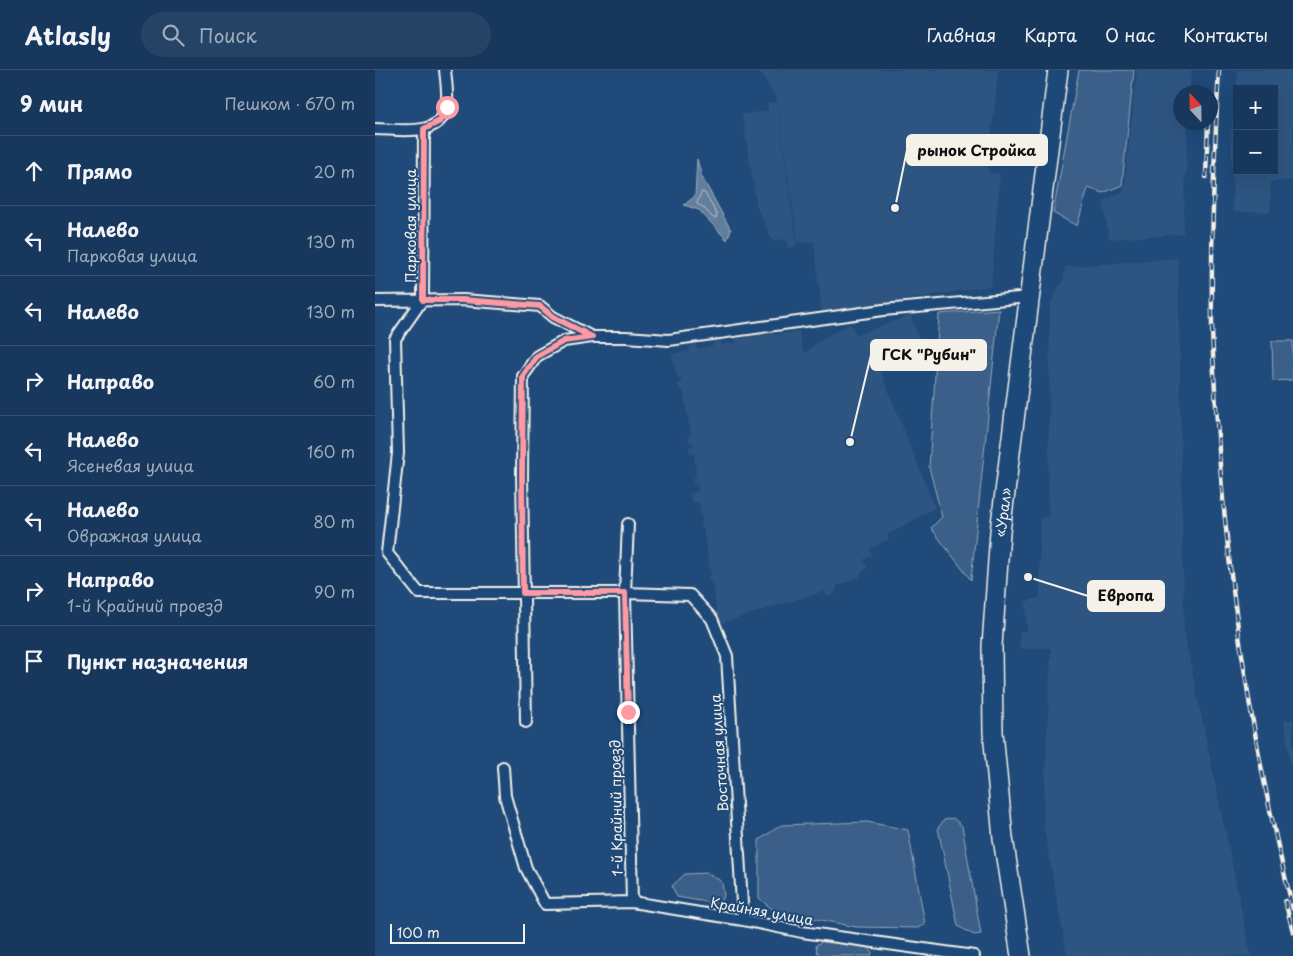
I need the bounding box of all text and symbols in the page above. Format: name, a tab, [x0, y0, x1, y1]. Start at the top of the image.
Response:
search box	[141, 12, 491, 57]
text: Atlasly	[25, 17, 111, 53]
icon: search	[159, 21, 187, 49]
text: Поиск	[199, 21, 257, 49]
text: Главная	[927, 21, 996, 48]
text: Карта	[1024, 21, 1077, 48]
text: О нас	[1105, 21, 1155, 48]
text: Контакты	[1183, 21, 1268, 48]
north arrow	[1173, 85, 1218, 130]
map controls	[1233, 85, 1278, 175]
button: +	[1233, 85, 1278, 130]
text: 9 мин	[20, 87, 83, 119]
text: Пешком · 670 m	[224, 91, 355, 115]
route start	[436, 96, 459, 119]
button: −	[1233, 130, 1278, 175]
callout: рынок Стройка	[907, 135, 1047, 165]
text: рынок Стройка	[918, 138, 1036, 161]
icon: ahead	[20, 157, 48, 185]
text: Прямо	[67, 157, 132, 185]
text: 20 m	[314, 159, 355, 183]
street label: Парковая улица	[400, 169, 421, 283]
text: Налево	[67, 215, 139, 243]
icon: left	[20, 227, 48, 255]
text: 130 m	[307, 229, 355, 253]
text: Парковая улица	[67, 243, 197, 267]
icon: left	[20, 297, 48, 325]
text: Налево	[67, 297, 139, 325]
text: 130 m	[307, 299, 355, 323]
callout: ГСК "Рубин"	[871, 340, 986, 370]
text: ГСК "Рубин"	[882, 342, 976, 365]
icon: right	[20, 367, 48, 395]
text: Направо	[67, 367, 154, 395]
text: 60 m	[313, 369, 355, 393]
text: Налево	[67, 425, 139, 453]
icon: left	[20, 437, 48, 465]
text: 160 m	[307, 439, 355, 463]
text: Ясеневая улица	[67, 453, 194, 477]
street label: «Урал»	[989, 486, 1016, 538]
text: Налево	[67, 495, 139, 523]
icon: left	[20, 507, 48, 535]
text: 80 m	[313, 509, 355, 533]
text: Овражная улица	[67, 523, 202, 547]
text: Направо	[67, 565, 154, 593]
icon: right	[20, 577, 48, 605]
text: 90 m	[314, 579, 355, 603]
callout: Европа	[1088, 581, 1164, 611]
text: Европа	[1098, 583, 1155, 606]
text: 1-й Крайний проезд	[67, 593, 223, 617]
icon: arrive	[20, 647, 48, 675]
text: Пункт назначения	[67, 647, 248, 675]
street label: Восточная улица	[704, 693, 734, 813]
route end	[617, 701, 640, 724]
street label: 1-й Крайний проезд	[604, 740, 628, 876]
street label: Крайняя улица	[709, 892, 815, 930]
scale bar	[390, 921, 525, 944]
text: 100 m	[397, 922, 440, 943]

